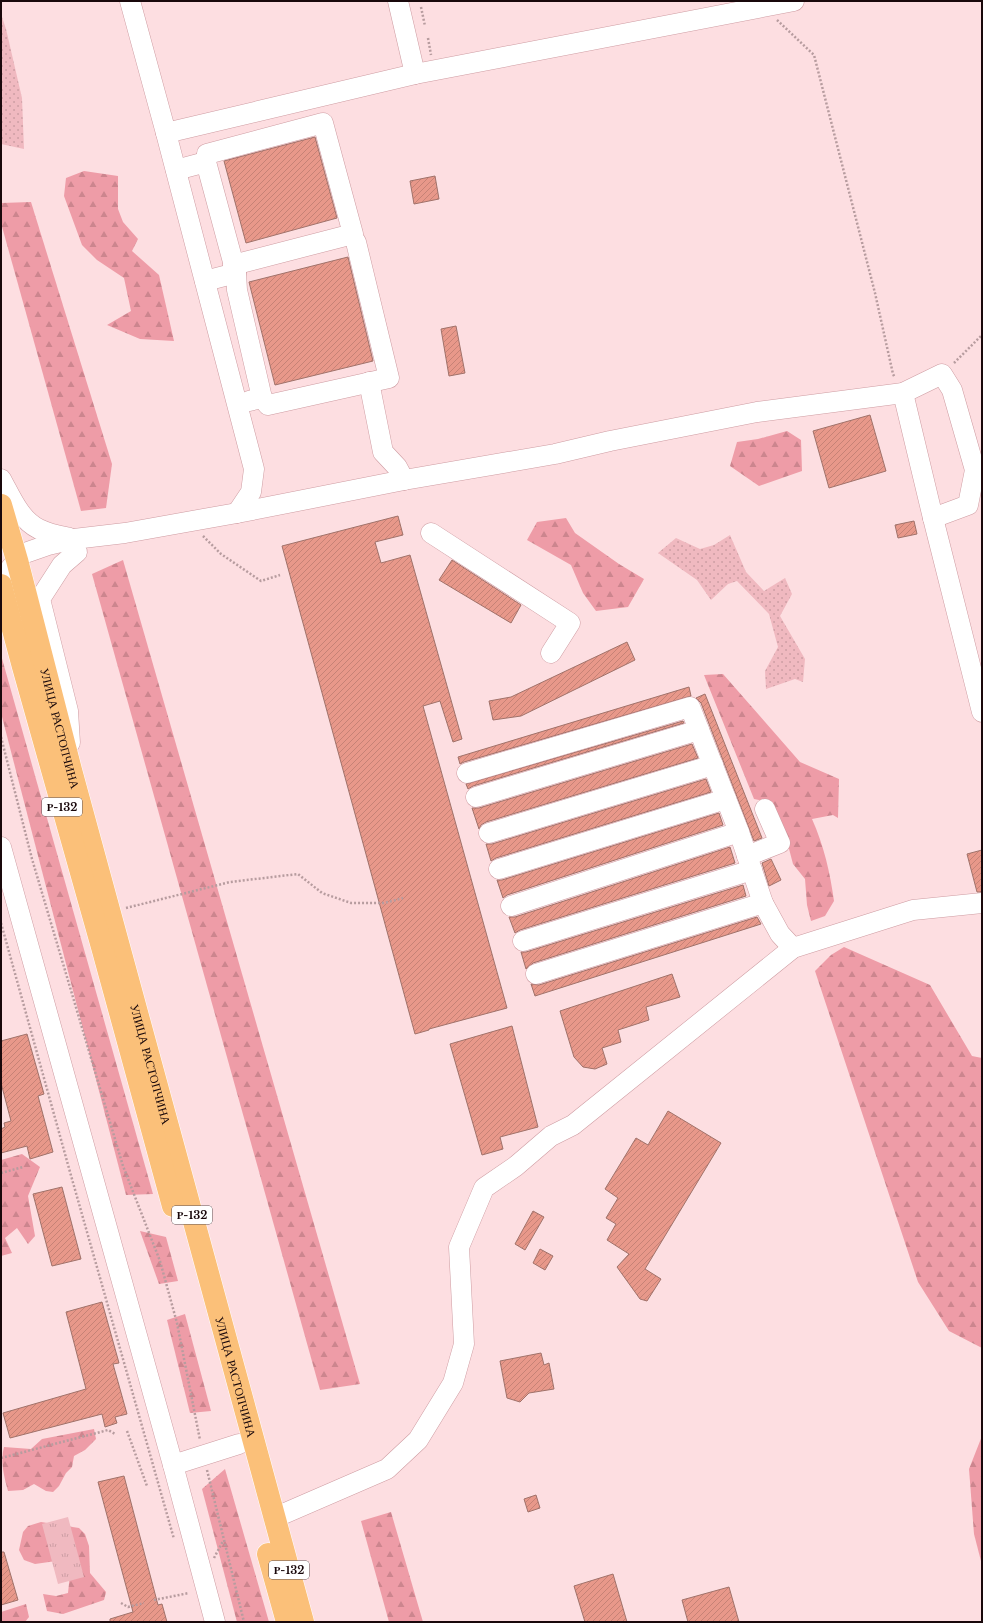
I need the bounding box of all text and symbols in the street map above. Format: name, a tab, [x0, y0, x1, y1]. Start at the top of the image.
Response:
street label: УЛИЦА РАСТОПЧИНА	[38, 666, 83, 791]
road number: Р-132	[42, 798, 82, 816]
street label: УЛИЦА РАСТОПЧИНА	[128, 1002, 175, 1126]
road number: Р-132	[172, 1206, 212, 1224]
street label: УЛИЦА РАСТОПЧИНА	[213, 1315, 260, 1439]
road number: Р-132	[269, 1561, 309, 1579]

